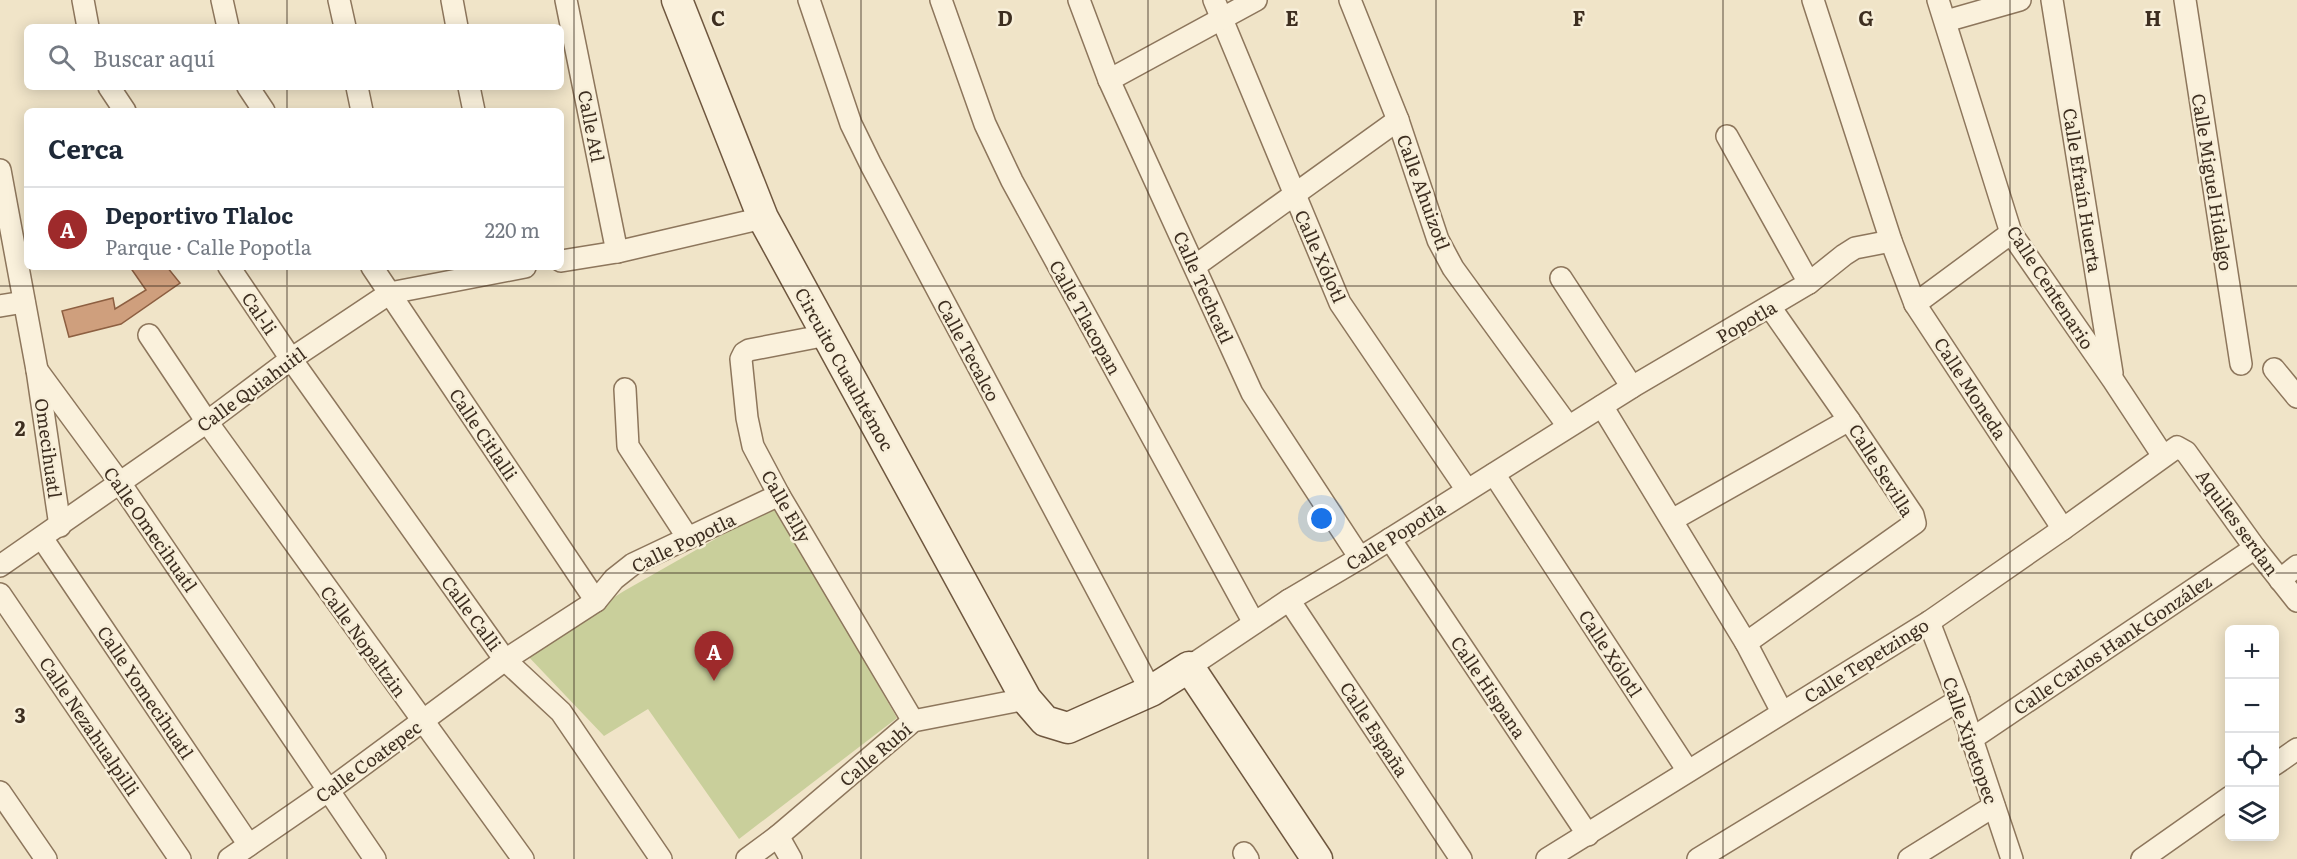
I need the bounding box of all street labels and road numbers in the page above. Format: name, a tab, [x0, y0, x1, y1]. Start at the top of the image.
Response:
street label: Calle Atl	[572, 88, 612, 164]
street label: Calle Miguel Hidalgo	[2186, 91, 2240, 273]
street label: Calle Efraín Huerta	[2057, 106, 2109, 274]
street label: Calle Ahuizotl	[1391, 130, 1457, 254]
street label: Calle Xólotl	[1288, 205, 1354, 307]
street label: Calle Centenario	[2001, 220, 2101, 354]
street label: Calle Techcatl	[1167, 227, 1241, 347]
street label: Calle Tlacopan	[1043, 255, 1129, 379]
street label: Circuito Cuauhtémoc	[789, 282, 901, 456]
street label: Cal-li	[236, 286, 284, 340]
street label: Popotla	[1711, 293, 1781, 349]
street label: Calle Tecalco	[931, 294, 1007, 406]
street label: Calle Moneda	[1928, 332, 2014, 445]
street label: Calle Quiahuitl	[191, 340, 311, 438]
street label: Calle Citlalli	[443, 382, 525, 486]
street label: Omecihuatl	[29, 396, 69, 500]
street label: Calle Sevilla	[1843, 418, 1921, 522]
street label: Calle Omecihuatl	[98, 461, 204, 597]
street label: Aquiles serdan	[2190, 463, 2286, 581]
street label: Calle Elly	[755, 465, 819, 548]
street label: Calle Popotla	[1340, 494, 1450, 576]
street label: Calle Popotla	[627, 505, 740, 579]
street label: Calle Carlos Hank González	[2007, 567, 2217, 721]
street label: Calle Calli	[435, 570, 509, 656]
street label: Calle Nopaltzin	[314, 580, 414, 702]
street label: Calle Xólotl	[1573, 604, 1649, 702]
street label: Calle Tepetzingo	[1798, 611, 1934, 709]
street label: Calle Yomecihuatl	[91, 620, 201, 764]
street label: Calle Hispana	[1445, 630, 1533, 744]
street label: Calle Nezahualpilli	[33, 651, 147, 801]
street label: Calle Xipetopec	[1937, 673, 2005, 807]
street label: Calle España	[1334, 676, 1416, 782]
street label: Calle Coatepec	[310, 713, 427, 809]
street label: Calle Rubí	[833, 716, 917, 792]

